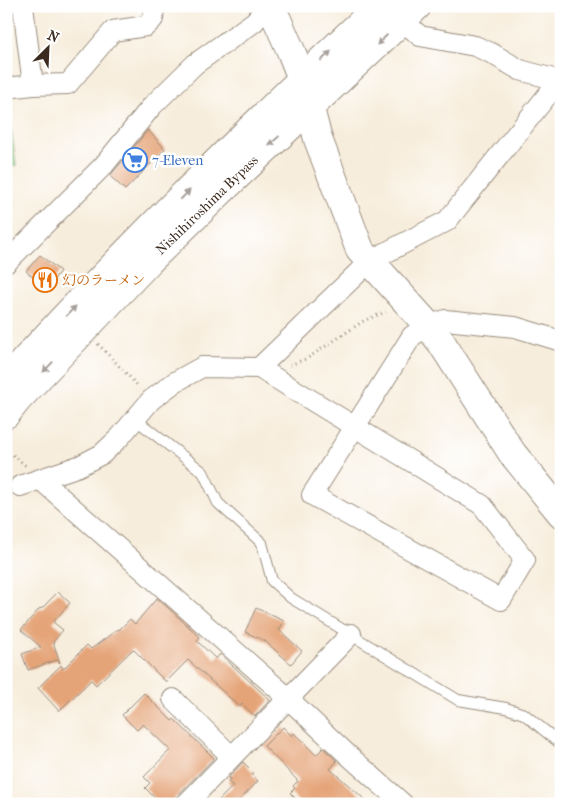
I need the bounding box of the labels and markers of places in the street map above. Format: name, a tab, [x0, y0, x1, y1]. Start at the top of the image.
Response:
supermarket icon: 7-Eleven	[122, 147, 148, 173]
place label: 7-Eleven	[152, 152, 203, 169]
restaurant icon: 幻のラーメン	[32, 267, 58, 293]
place label: 幻のラーメン	[62, 272, 145, 289]

